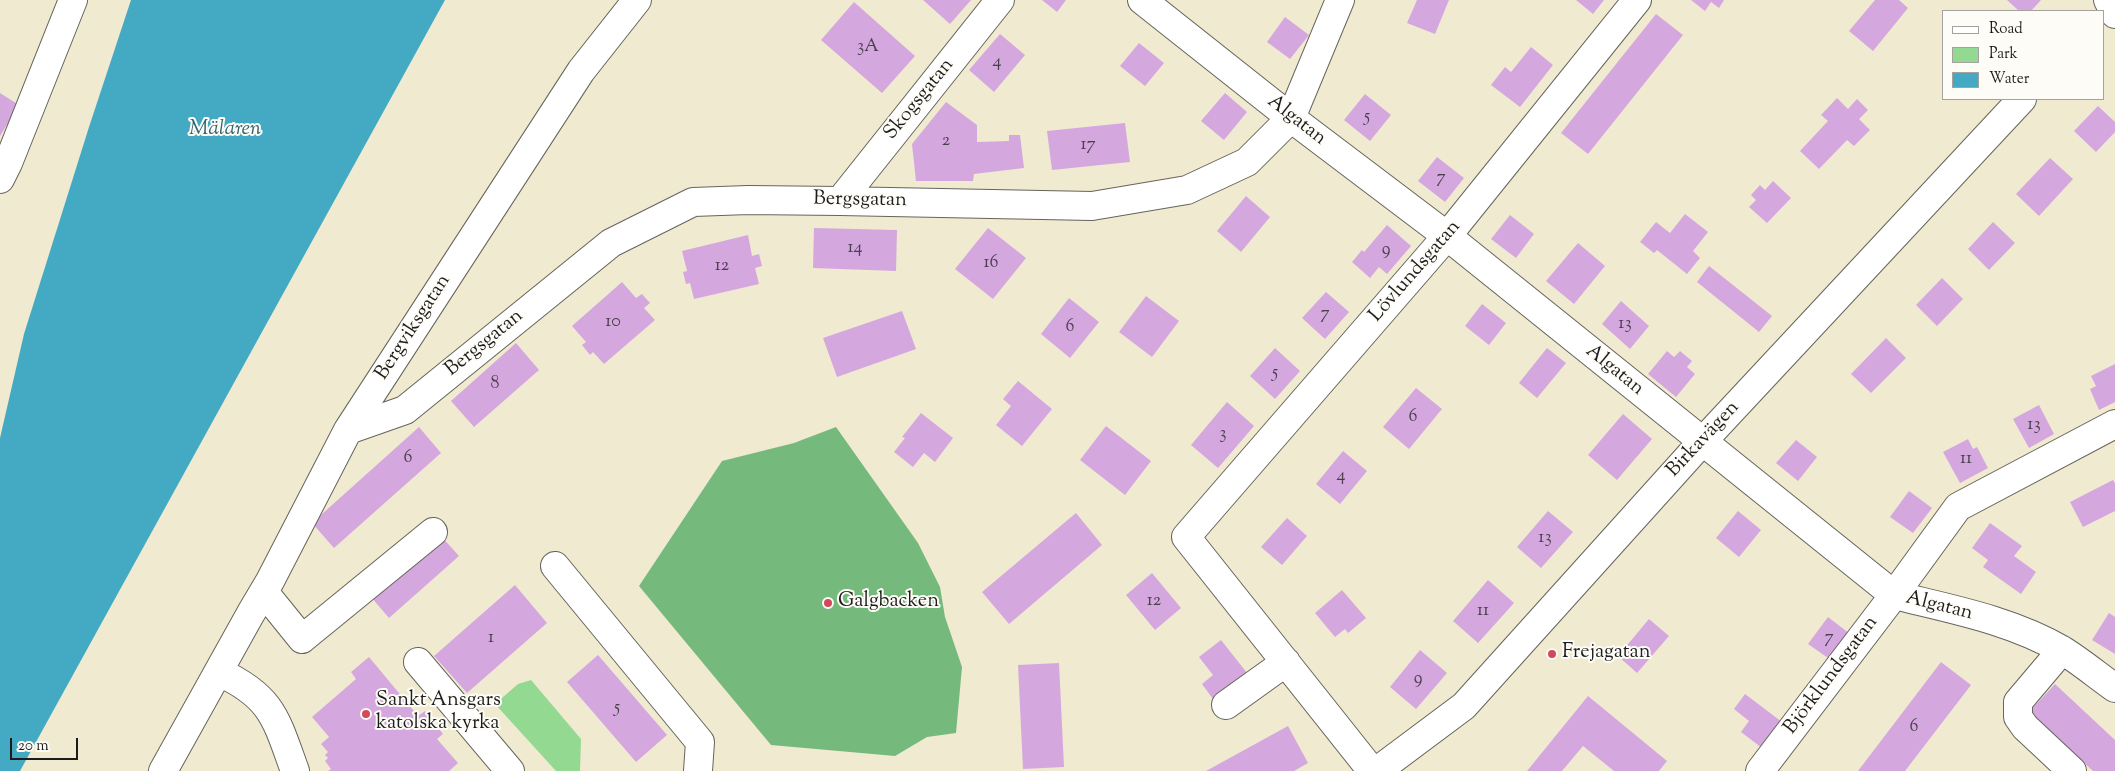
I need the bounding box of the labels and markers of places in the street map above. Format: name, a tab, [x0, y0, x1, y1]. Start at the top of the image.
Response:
place label: Galgbacken	[838, 591, 939, 615]
marker: Galgbacken	[822, 597, 834, 609]
place label: Frejagatan	[1562, 642, 1651, 666]
marker: Frejagatan	[1546, 648, 1558, 660]
place label: Sankt Ansgars katolska kyrka	[376, 690, 501, 737]
marker: Sankt Ansgars katolska kyrka	[360, 708, 372, 720]

